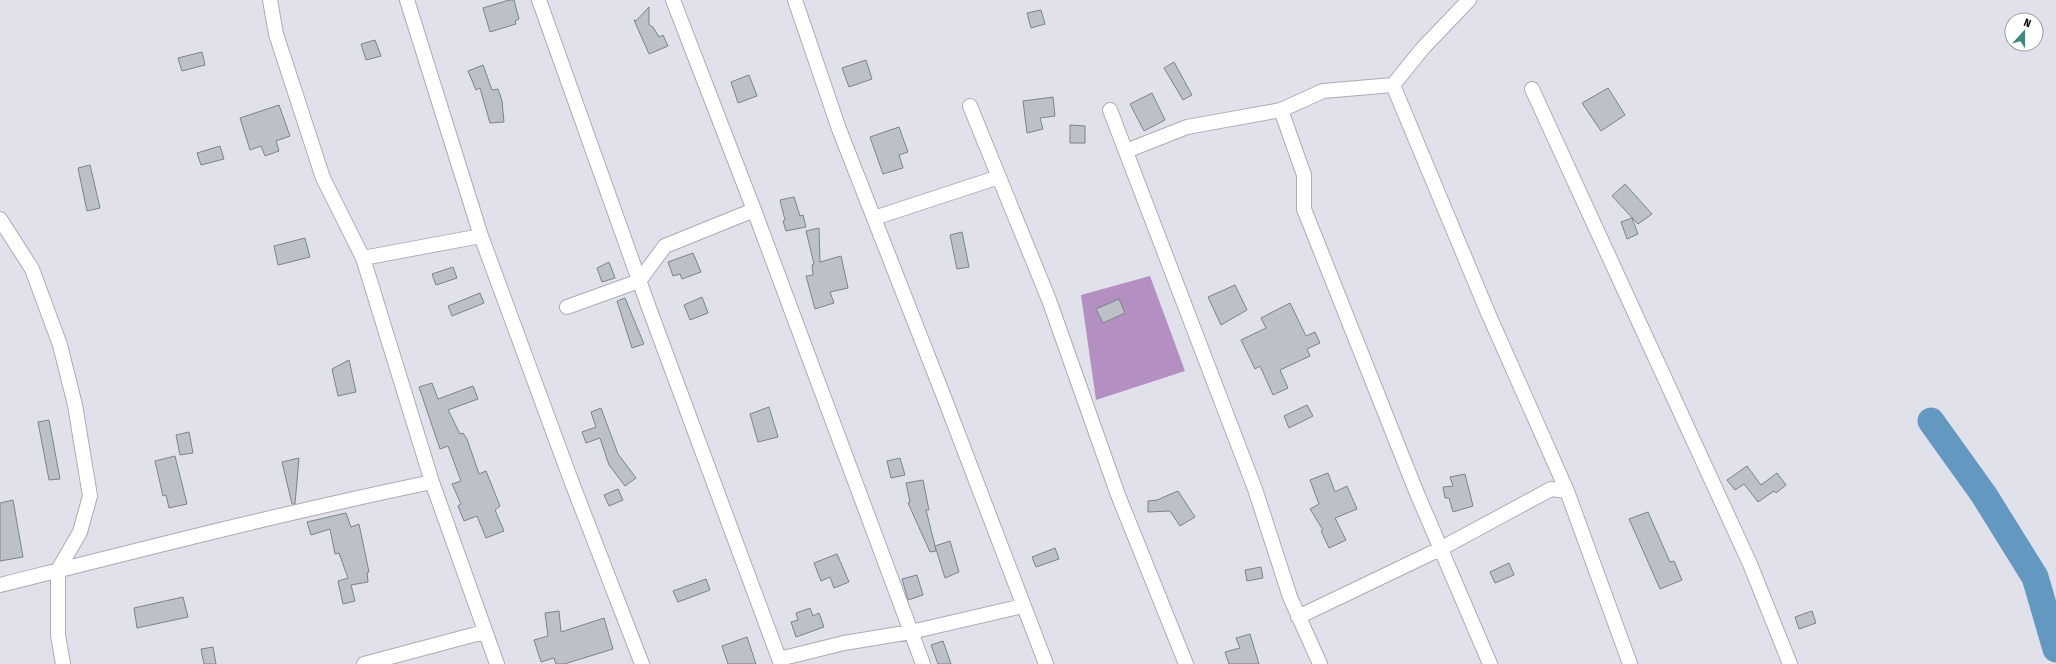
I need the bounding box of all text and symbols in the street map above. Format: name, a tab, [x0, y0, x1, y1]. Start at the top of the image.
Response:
north arrow	[2004, 12, 2044, 52]
text: N	[2022, 16, 2033, 30]

